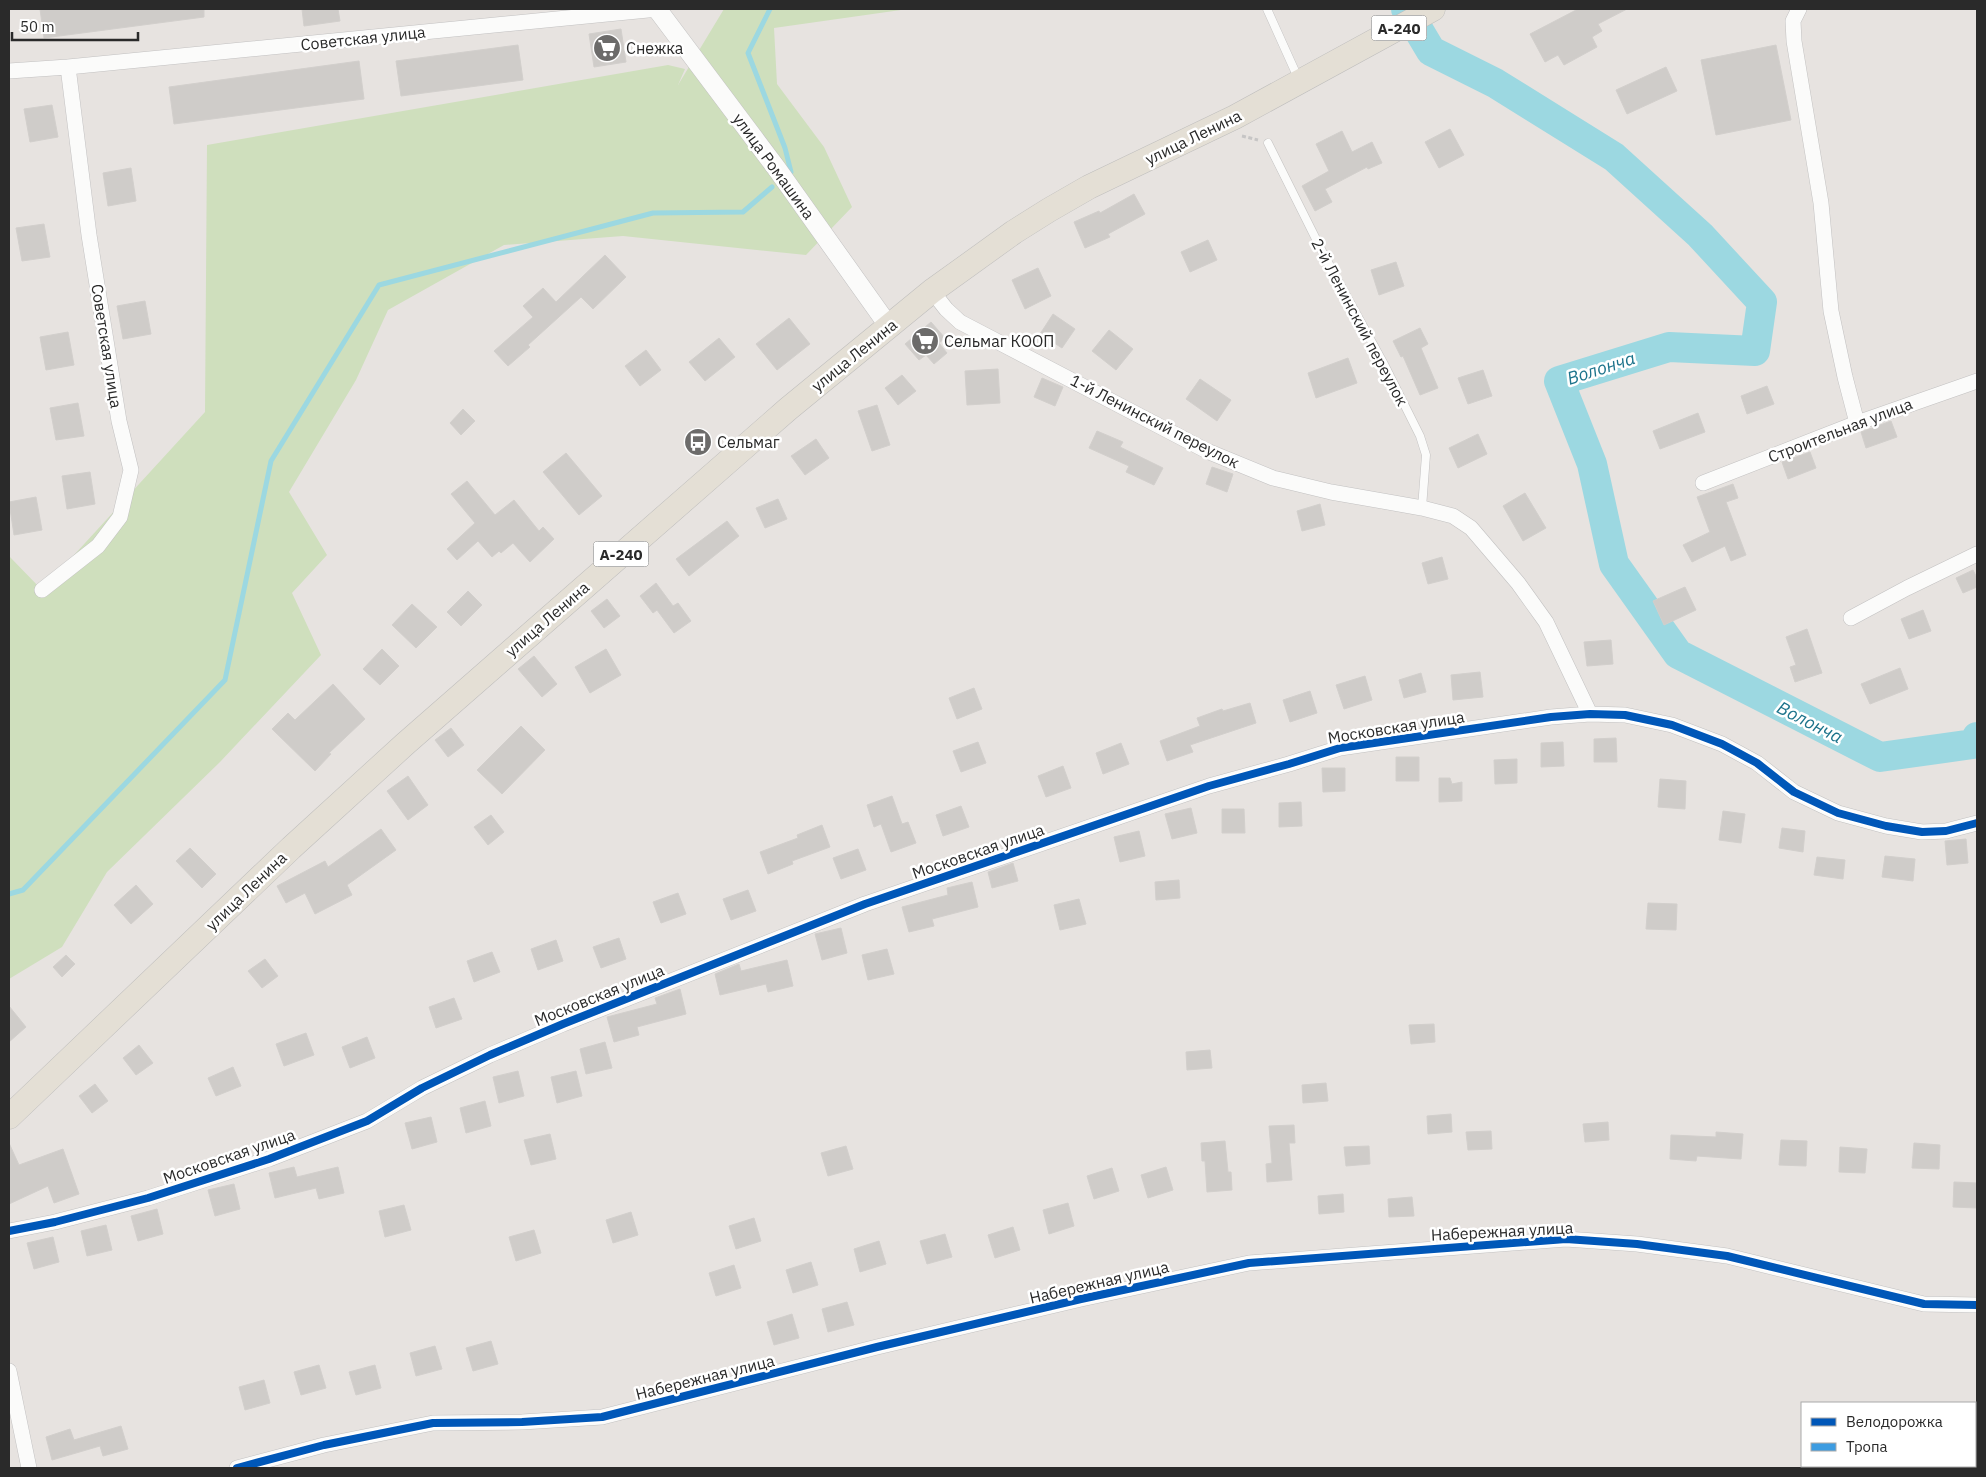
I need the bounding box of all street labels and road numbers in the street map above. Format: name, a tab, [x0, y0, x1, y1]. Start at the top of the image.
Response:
road number: А-240	[1372, 15, 1426, 40]
street label: Советская улица	[299, 21, 427, 55]
street label: улица Ленина	[1142, 105, 1245, 169]
street label: улица Ромашина	[729, 109, 819, 223]
street label: 2-й Ленинский переулок	[1307, 235, 1413, 409]
street label: Советская улица	[87, 282, 127, 410]
street label: улица Ленина	[807, 314, 901, 396]
street label: 1-й Ленинский переулок	[1067, 370, 1243, 472]
street label: Строительная улица	[1765, 393, 1916, 467]
road number: А-240	[594, 542, 648, 566]
street label: улица Ленина	[501, 577, 593, 661]
street label: Московская улица	[1326, 706, 1466, 748]
street label: Московская улица	[909, 819, 1047, 883]
street label: улица Ленина	[201, 847, 291, 935]
street label: Московская улица	[531, 960, 667, 1030]
street label: Московская улица	[160, 1124, 298, 1188]
street label: Набережная улица	[1430, 1217, 1574, 1245]
street label: Набережная улица	[1027, 1256, 1171, 1308]
street label: Набережная улица	[633, 1350, 777, 1404]

